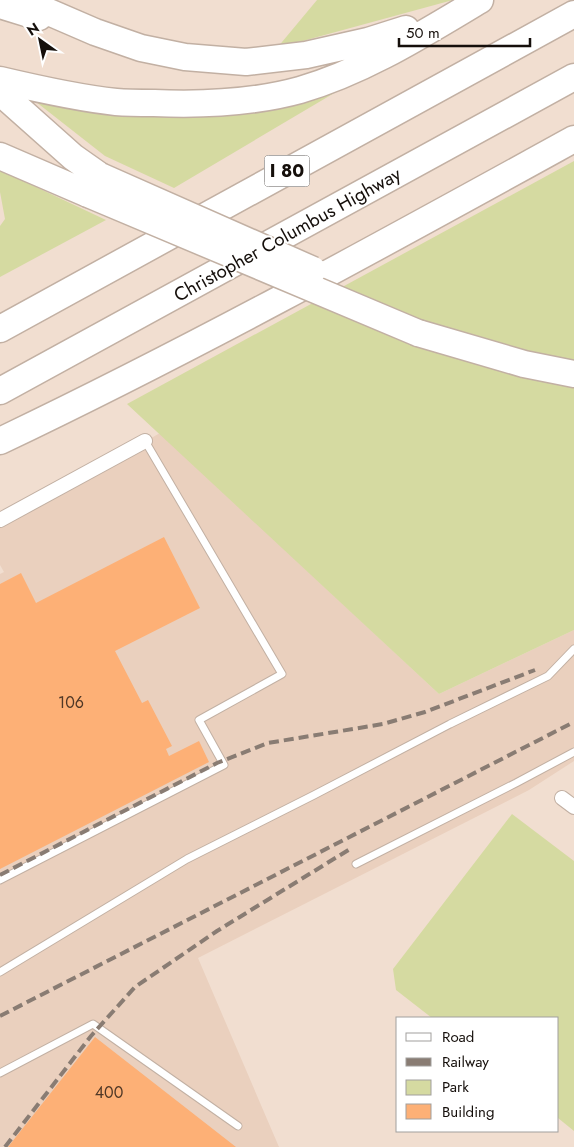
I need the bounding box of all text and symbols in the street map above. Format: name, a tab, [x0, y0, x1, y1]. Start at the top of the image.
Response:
north arrow	[15, 15, 65, 65]
scale bar	[399, 15, 530, 47]
text: N	[23, 18, 43, 41]
text: 50 m	[406, 22, 440, 44]
road number: I 80	[264, 156, 310, 187]
street label: Christopher Columbus Highway	[169, 160, 406, 308]
house number: 106	[58, 691, 84, 714]
legend	[396, 1017, 559, 1132]
text: Road	[442, 1026, 474, 1048]
text: Railway	[442, 1051, 489, 1073]
text: Park	[442, 1076, 469, 1098]
house number: 400	[95, 1081, 123, 1104]
text: Building	[442, 1101, 494, 1123]

